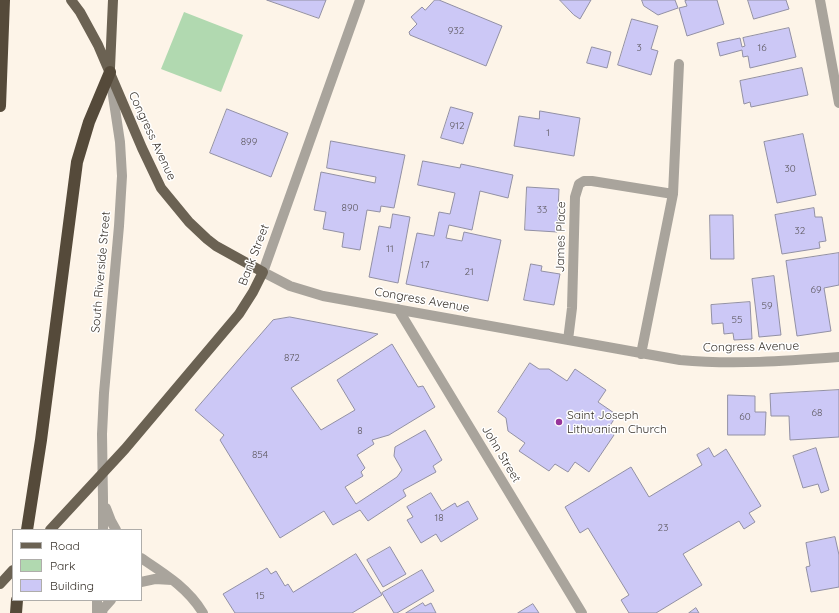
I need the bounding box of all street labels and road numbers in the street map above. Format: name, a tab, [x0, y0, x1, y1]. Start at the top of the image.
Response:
street label: Congress Avenue	[125, 89, 179, 183]
street label: James Place	[553, 201, 569, 273]
street label: South Riverside Street	[89, 211, 113, 333]
street label: Bank Street	[236, 222, 272, 288]
street label: Congress Avenue	[373, 285, 471, 315]
street label: Congress Avenue	[703, 339, 799, 355]
street label: John Street	[478, 423, 524, 485]

